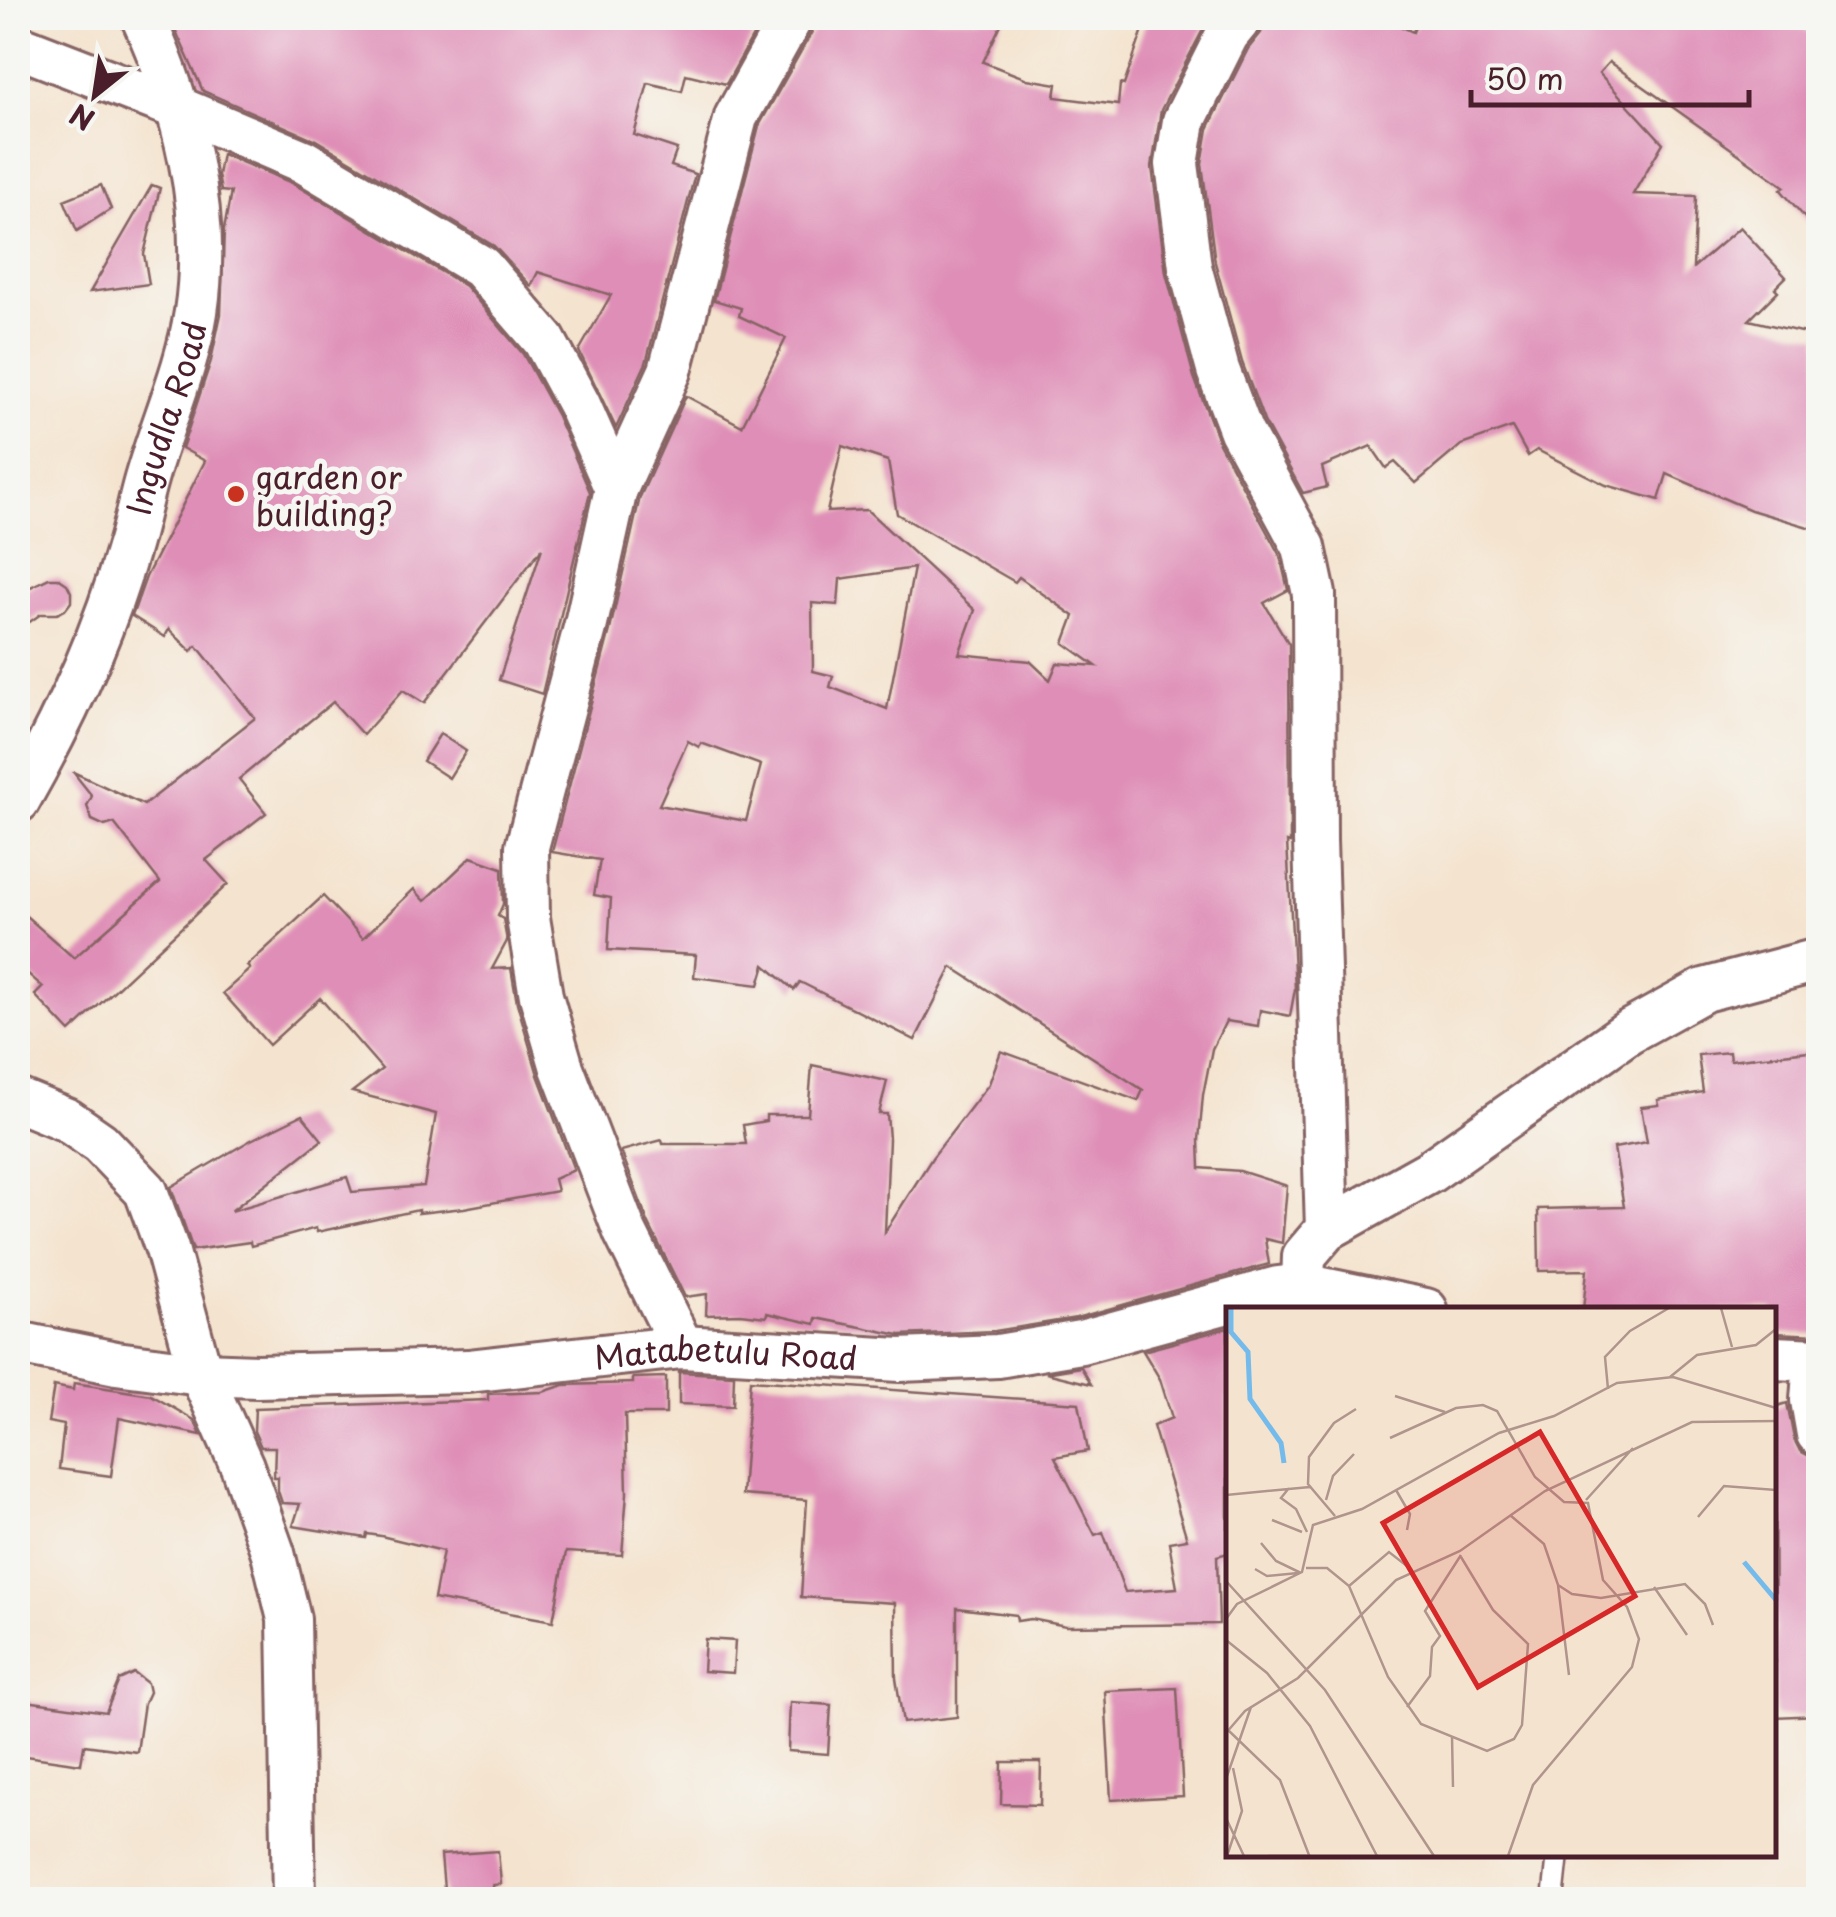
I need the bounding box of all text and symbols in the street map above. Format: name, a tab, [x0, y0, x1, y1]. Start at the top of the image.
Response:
north arrow	[45, 45, 145, 145]
scale bar	[1471, 45, 1748, 107]
text: 50 m	[1486, 55, 1564, 100]
text: N	[61, 94, 102, 142]
street label: Ingudla Road	[114, 317, 218, 520]
place label: garden or building?	[256, 452, 403, 537]
marker: garden or building?	[225, 483, 247, 505]
inset map	[1226, 1307, 1776, 1857]
street label: Matabetulu Road	[592, 1323, 859, 1381]

